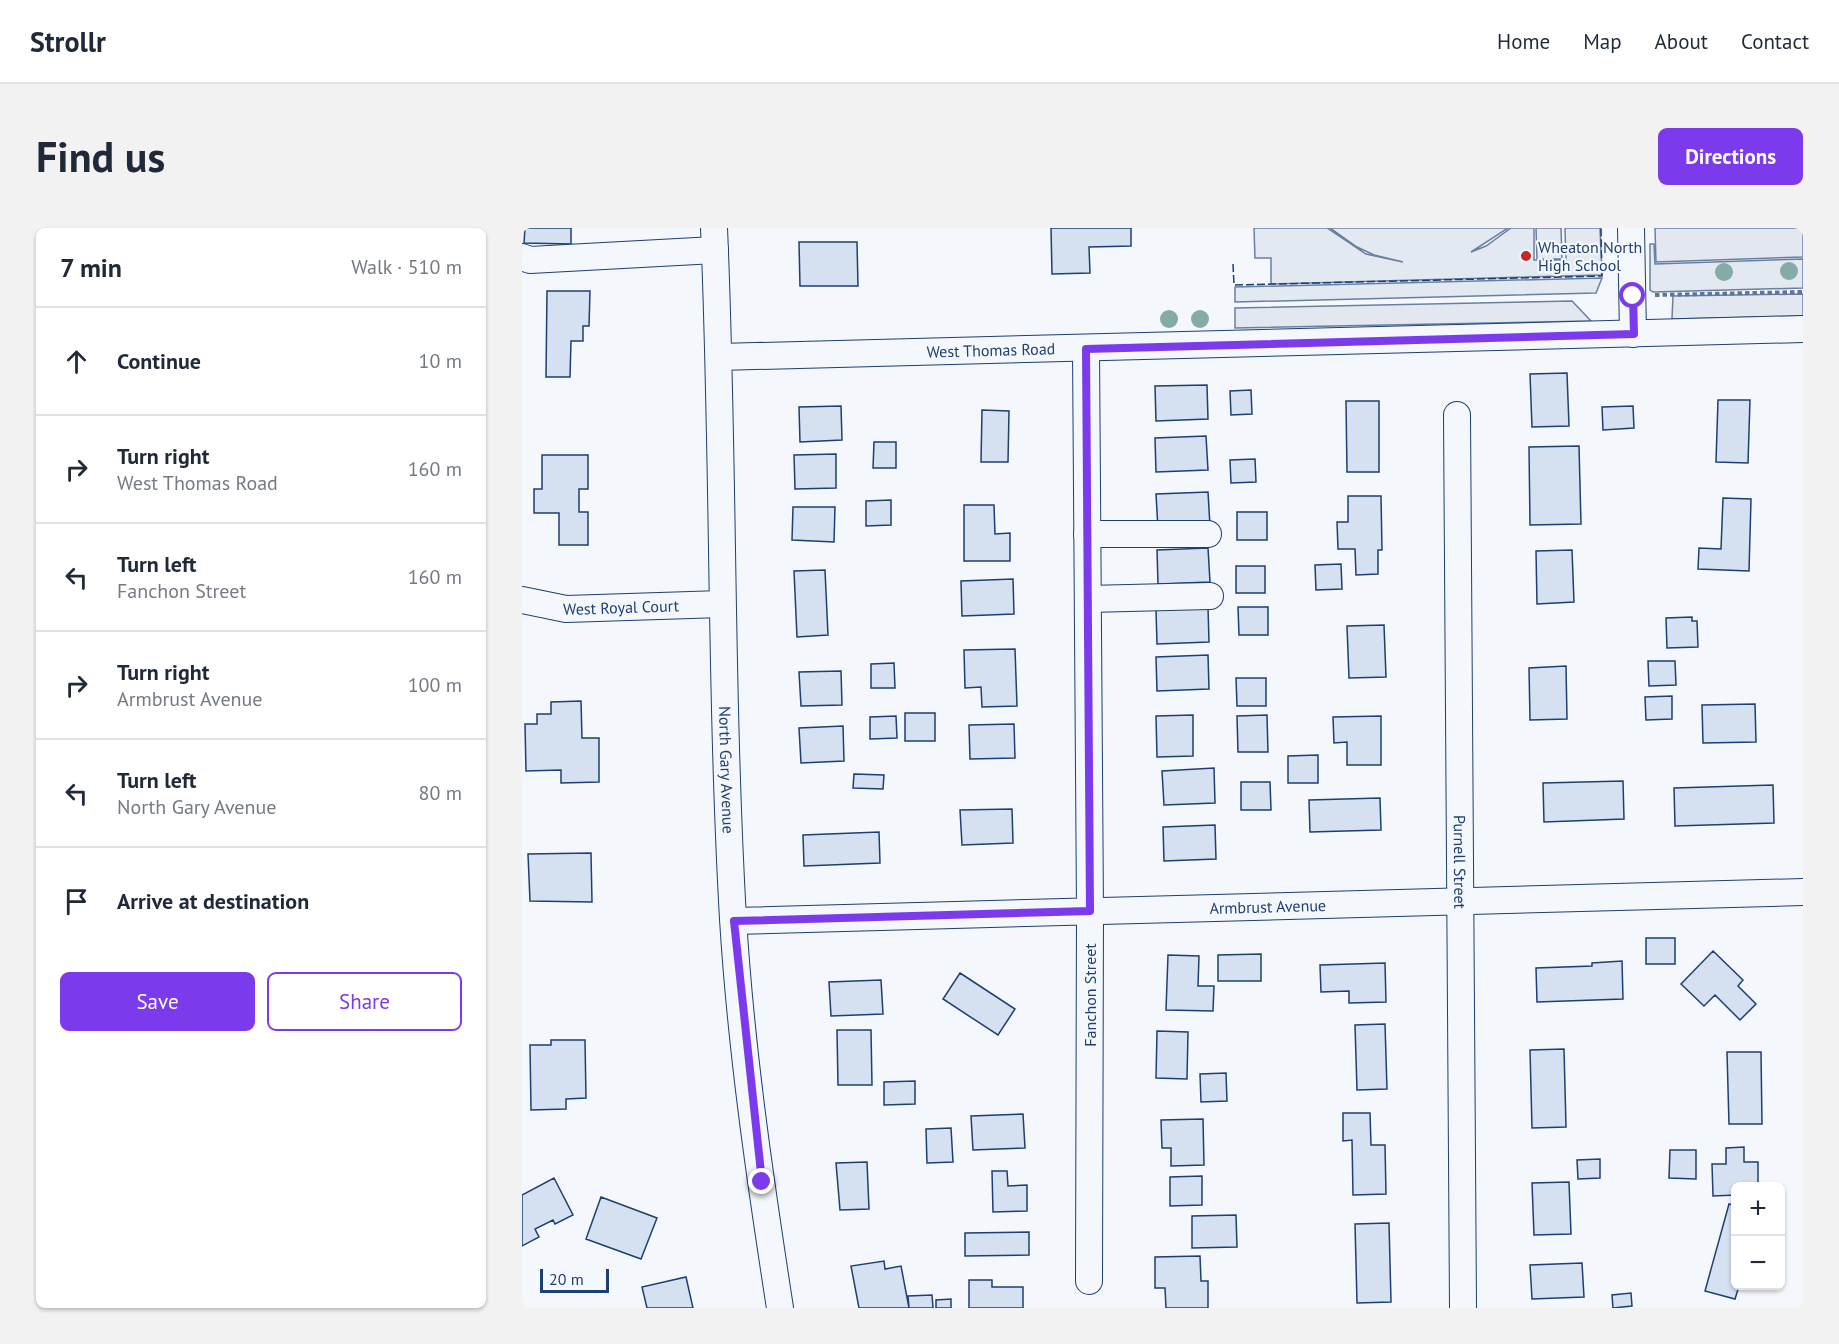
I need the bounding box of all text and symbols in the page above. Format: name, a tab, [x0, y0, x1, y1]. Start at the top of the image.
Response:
text: Strollr	[30, 23, 106, 60]
text: Home	[1497, 28, 1550, 55]
text: Map	[1583, 28, 1622, 55]
text: About	[1655, 28, 1708, 55]
text: Contact	[1741, 28, 1809, 55]
button: Directions	[1658, 128, 1803, 185]
text: Find us	[36, 129, 165, 184]
place label: Wheaton North High School	[1538, 237, 1642, 275]
marker: Wheaton North High School	[1519, 249, 1533, 263]
text: 7 min	[60, 251, 122, 284]
text: Walk · 510 m	[351, 254, 462, 280]
route start	[1619, 282, 1645, 308]
street label: West Thomas Road	[926, 338, 1056, 362]
icon: ahead	[60, 345, 93, 378]
text: Continue	[117, 347, 201, 375]
text: 10 m	[419, 348, 462, 374]
text: Turn right	[117, 442, 209, 470]
icon: right	[60, 453, 93, 486]
text: 160 m	[408, 456, 462, 482]
text: West Thomas Road	[117, 470, 278, 496]
text: Turn left	[117, 550, 197, 578]
icon: left	[60, 561, 93, 594]
text: 160 m	[408, 564, 462, 590]
text: Fanchon Street	[117, 578, 246, 604]
street label: West Royal Court	[563, 595, 680, 619]
text: Turn right	[117, 658, 209, 686]
icon: right	[60, 669, 93, 702]
text: 100 m	[408, 672, 462, 698]
text: Armbrust Avenue	[117, 686, 262, 712]
street label: North Gary Avenue	[715, 706, 739, 834]
text: Turn left	[117, 766, 197, 794]
icon: left	[60, 777, 93, 810]
text: 80 m	[419, 780, 462, 806]
text: North Gary Avenue	[117, 794, 276, 820]
street label: Purnell Street	[1450, 815, 1470, 910]
icon: arrive	[60, 885, 93, 918]
text: Arrive at destination	[117, 887, 309, 915]
street label: Armbrust Avenue	[1209, 895, 1326, 918]
street label: Fanchon Street	[1080, 943, 1100, 1047]
button: Save	[60, 972, 255, 1031]
button: Share	[267, 972, 462, 1031]
route end	[748, 1168, 774, 1194]
map controls	[1731, 1182, 1785, 1290]
button: +	[1731, 1182, 1785, 1236]
button: −	[1731, 1236, 1785, 1290]
scale bar	[540, 1266, 609, 1294]
text: 20 m	[549, 1269, 584, 1289]

